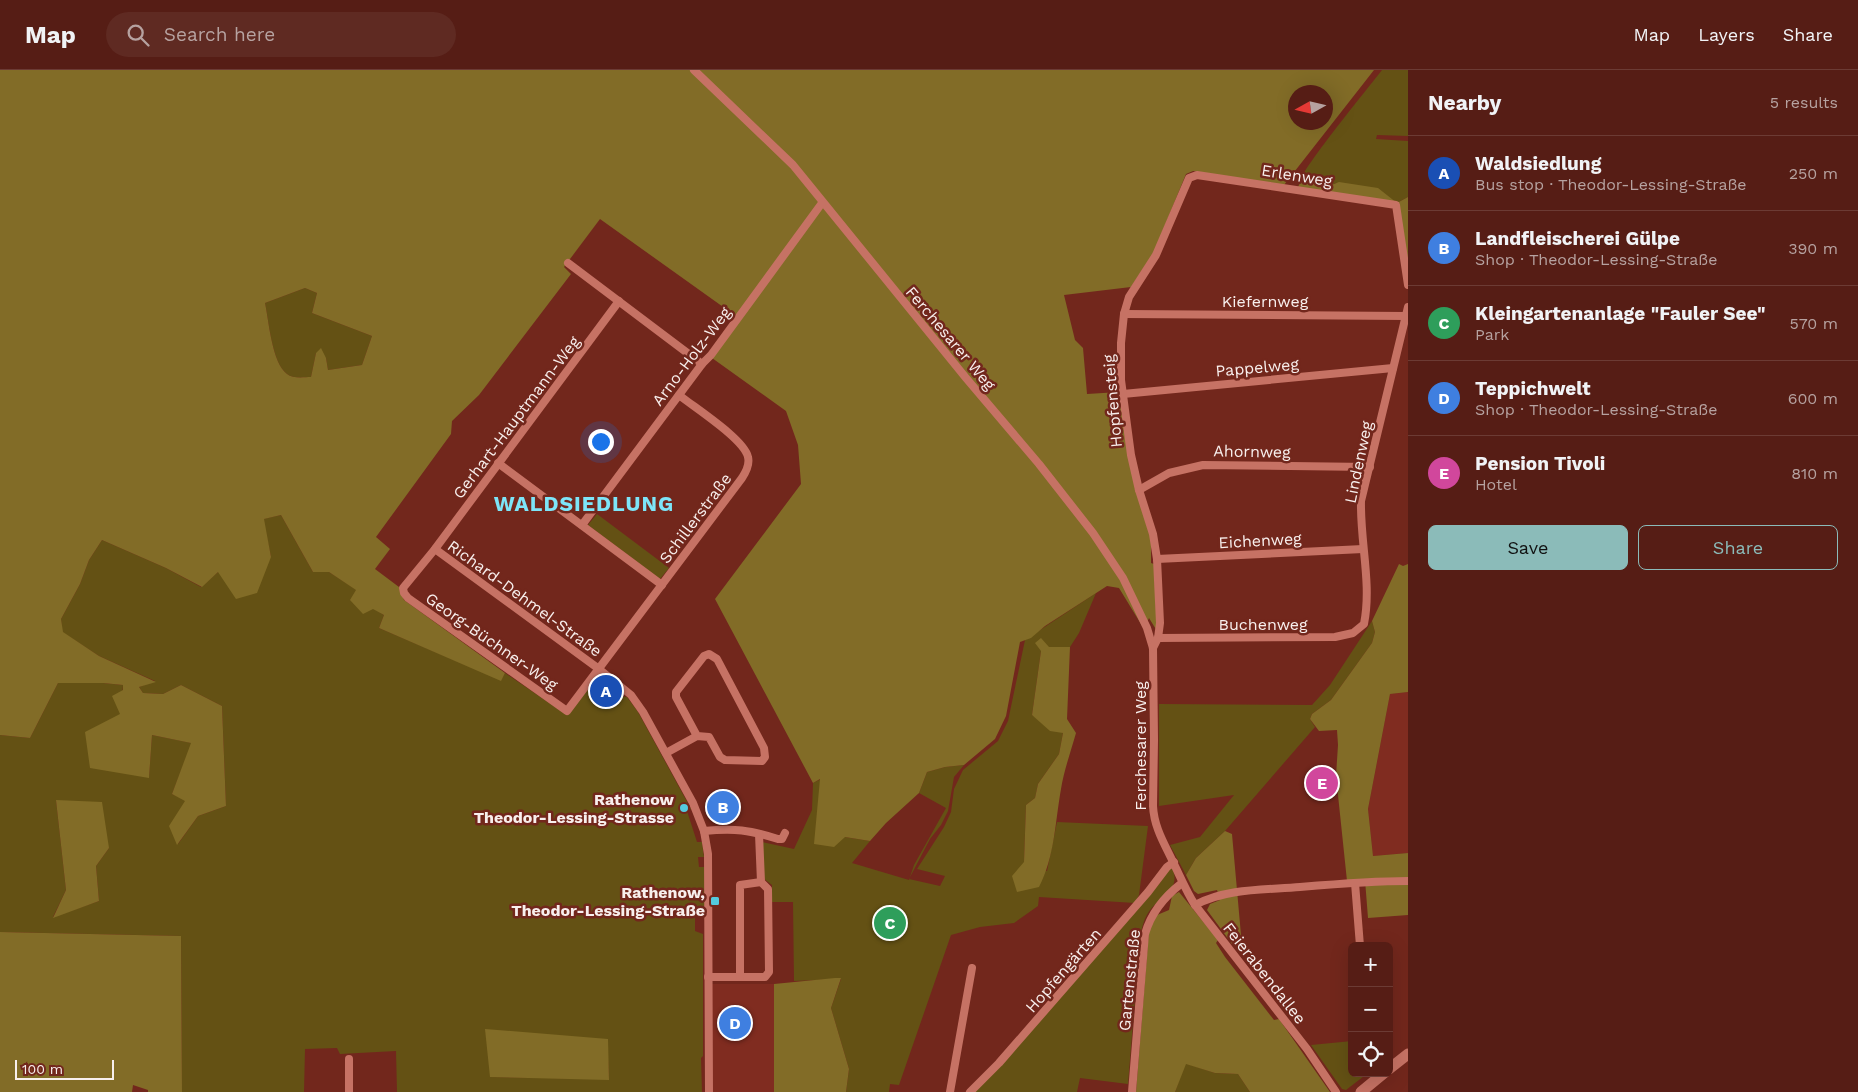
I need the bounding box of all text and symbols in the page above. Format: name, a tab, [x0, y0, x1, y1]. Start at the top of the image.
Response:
search box	[106, 12, 456, 57]
text: Map	[25, 21, 76, 49]
icon: search	[124, 21, 152, 49]
text: Search here	[164, 23, 275, 46]
text: Map	[1633, 24, 1670, 45]
text: Layers	[1698, 24, 1755, 45]
text: Share	[1783, 24, 1833, 45]
north arrow	[1288, 85, 1333, 130]
text: Nearby	[1428, 90, 1501, 115]
text: 5 results	[1770, 93, 1838, 112]
text: Waldsiedlung	[1475, 152, 1601, 175]
street label: Erlenweg	[1260, 161, 1334, 191]
text: A	[1439, 164, 1449, 183]
text: 250 m	[1789, 164, 1838, 183]
text: Bus stop · Theodor-Lessing-Straße	[1475, 175, 1747, 194]
text: Landfleischerei Gülpe	[1475, 227, 1680, 250]
text: B	[1439, 239, 1449, 258]
text: 390 m	[1788, 239, 1838, 258]
text: Shop · Theodor-Lessing-Straße	[1475, 250, 1717, 269]
street label: Ferchesarer Weg	[902, 283, 1000, 394]
street label: Kiefernweg	[1222, 292, 1309, 311]
text: Kleingartenanlage "Fauler See"	[1475, 302, 1766, 325]
street label: Arno-Holz-Weg	[648, 303, 735, 409]
text: C	[1439, 314, 1449, 333]
text: 570 m	[1789, 314, 1838, 333]
text: Park	[1475, 325, 1509, 344]
street label: Gerhart-Hauptmann-Weg	[449, 332, 584, 502]
street label: Hopfensteig	[1099, 353, 1126, 448]
street label: Pappelweg	[1215, 354, 1300, 381]
text: Teppichwelt	[1475, 377, 1591, 400]
text: D	[1438, 389, 1450, 408]
text: 600 m	[1788, 389, 1838, 408]
text: Shop · Theodor-Lessing-Straße	[1475, 400, 1717, 419]
street label: Lindenweg	[1341, 419, 1377, 505]
your location	[588, 429, 614, 455]
street label: Ahornweg	[1213, 441, 1291, 462]
text: Pension Tivoli	[1475, 452, 1605, 475]
text: E	[1439, 464, 1449, 483]
text: 810 m	[1791, 464, 1838, 483]
street label: Schillerstraße	[655, 469, 736, 567]
text: Hotel	[1475, 475, 1517, 494]
district label: WALDSIEDLUNG	[494, 491, 674, 516]
button: Save	[1428, 525, 1628, 570]
button: Share	[1638, 525, 1838, 570]
street label: Eichenweg	[1218, 529, 1303, 552]
street label: Richard-Dehmel-Straße	[444, 536, 605, 661]
street label: Georg-Büchner-Weg	[422, 589, 562, 695]
street label: Buchenweg	[1218, 615, 1308, 634]
pin: A	[590, 672, 622, 710]
street label: Ferchesarer Weg	[1131, 681, 1150, 811]
pin: E	[1306, 764, 1338, 802]
pin: B	[707, 788, 739, 826]
place label: Rathenow Theodor-Lessing-Strasse	[474, 790, 675, 827]
marker: Rathenow Theodor-Lessing-Strasse	[678, 802, 690, 814]
place label: Rathenow, Theodor-Lessing-Straße	[511, 883, 705, 920]
marker: Rathenow, Theodor-Lessing-Straße	[709, 895, 721, 907]
pin: C	[874, 904, 906, 942]
street label: Feierabendallee	[1219, 919, 1310, 1028]
street label: Hopfengärten	[1022, 924, 1105, 1016]
street label: Gartenstraße	[1115, 928, 1144, 1032]
map controls	[1348, 942, 1393, 1077]
button: +	[1348, 942, 1393, 987]
button: −	[1348, 987, 1393, 1032]
pin: D	[719, 1004, 751, 1042]
button: locate	[1348, 1032, 1393, 1077]
scale bar	[15, 1057, 114, 1080]
text: 100 m	[22, 1061, 63, 1077]

